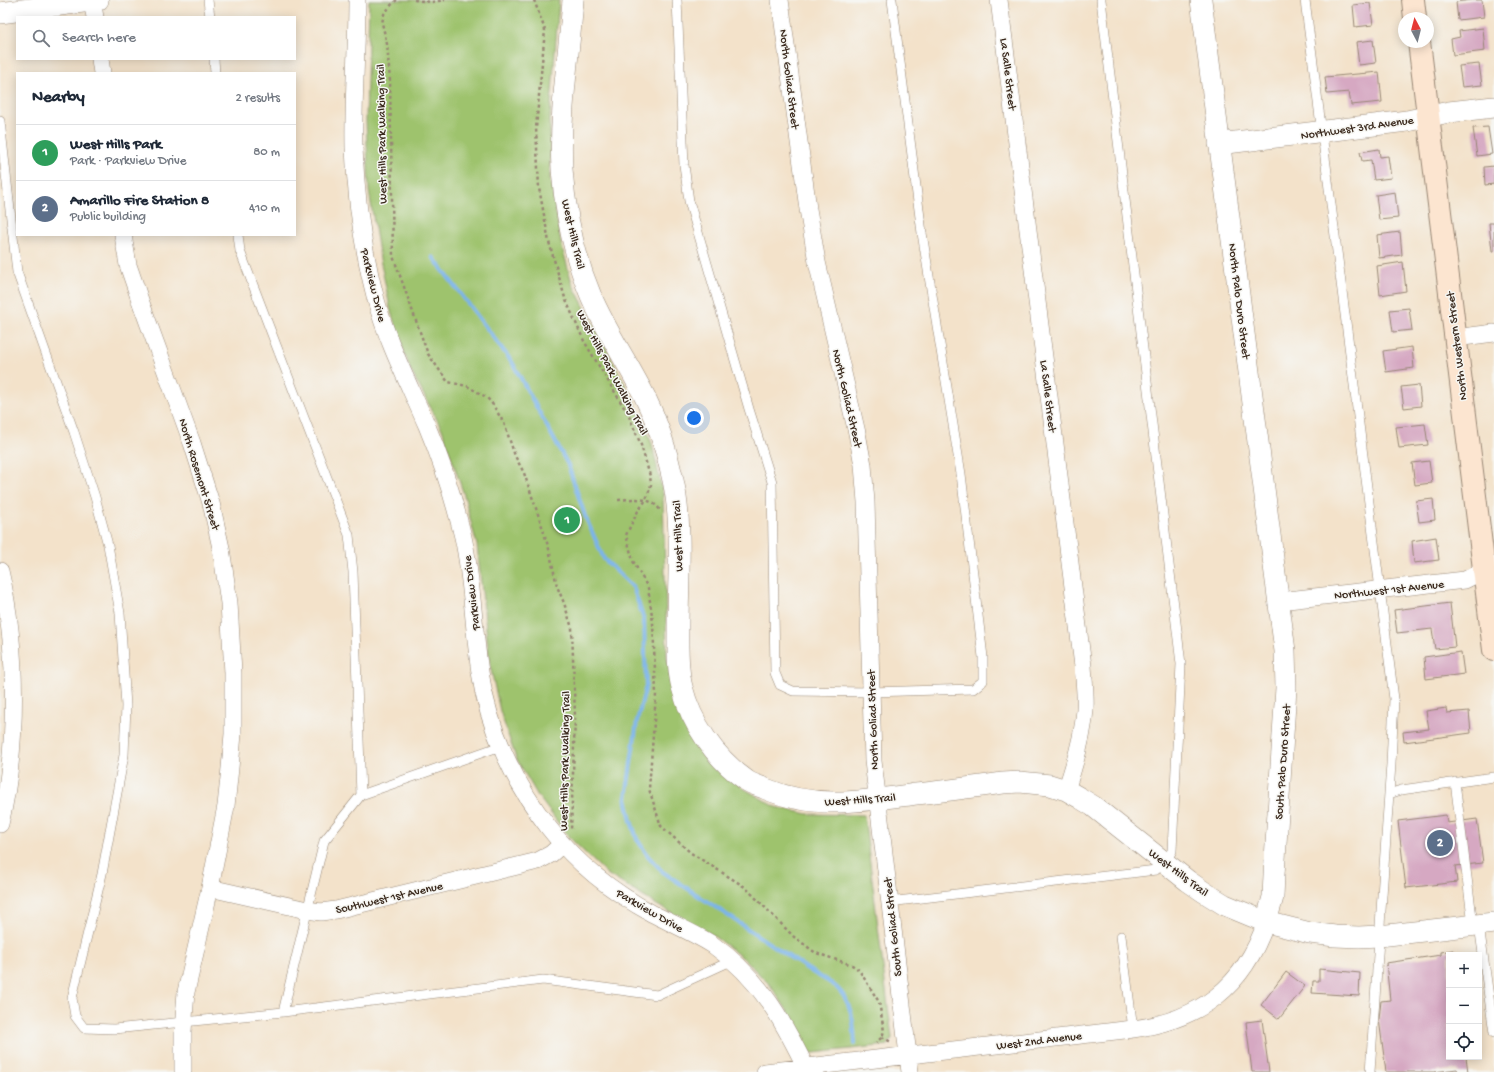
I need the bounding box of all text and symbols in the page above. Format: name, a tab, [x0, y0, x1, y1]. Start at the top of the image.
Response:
north arrow	[1398, 12, 1434, 48]
search box	[16, 16, 296, 60]
icon: search	[30, 27, 52, 49]
text: Search here	[62, 29, 136, 47]
street label: North Goliad Street	[775, 29, 801, 131]
street label: La Salle Street	[996, 37, 1019, 112]
street label: West Hills Park Walking Trail	[375, 64, 391, 204]
text: Nearby	[32, 88, 85, 108]
text: 2 results	[235, 91, 280, 106]
street label: Northwest 3rd Avenue	[1300, 114, 1415, 144]
text: West Hills Park	[70, 136, 162, 154]
text: 1	[42, 145, 48, 160]
text: 80 m	[253, 145, 280, 160]
text: Park · Parkview Drive	[70, 154, 187, 169]
text: Amarillo Fire Station 8	[70, 192, 209, 210]
street label: West Hills Trail	[557, 198, 587, 271]
text: 2	[42, 201, 48, 216]
text: 410 m	[249, 201, 280, 216]
text: Public building	[70, 210, 146, 225]
street label: North Palo Duro Street	[1224, 243, 1252, 361]
street label: Parkview Drive	[356, 246, 388, 324]
street label: North Western Street	[1444, 290, 1472, 401]
street label: West Hills Park Walking Trail	[572, 308, 650, 438]
street label: North Goliad Street	[828, 348, 864, 450]
street label: La Salle Street	[1036, 359, 1059, 434]
your location	[684, 408, 704, 428]
street label: North Rosemont Street	[174, 417, 222, 533]
street label: West Hills Trail	[671, 500, 687, 572]
pin: 1	[554, 505, 580, 535]
street label: Parkview Drive	[461, 554, 485, 632]
street label: Northwest 1st Avenue	[1334, 578, 1446, 604]
street label: North Goliad Street	[865, 669, 883, 770]
street label: West Hills Park Walking Trail	[558, 691, 574, 831]
street label: South Palo Duro Street	[1273, 703, 1295, 820]
street label: West Hills Trail	[824, 791, 897, 810]
pin: 2	[1427, 828, 1453, 858]
street label: West Hills Trail	[1145, 847, 1211, 901]
street label: South Goliad Street	[882, 876, 906, 977]
street label: Southwest 1st Avenue	[335, 880, 445, 918]
street label: Parkview Drive	[612, 886, 686, 937]
map controls	[1446, 952, 1482, 1060]
button: +	[1446, 952, 1482, 988]
button: −	[1446, 988, 1482, 1024]
button: locate	[1446, 1024, 1482, 1060]
street label: West 2nd Avenue	[996, 1030, 1084, 1054]

